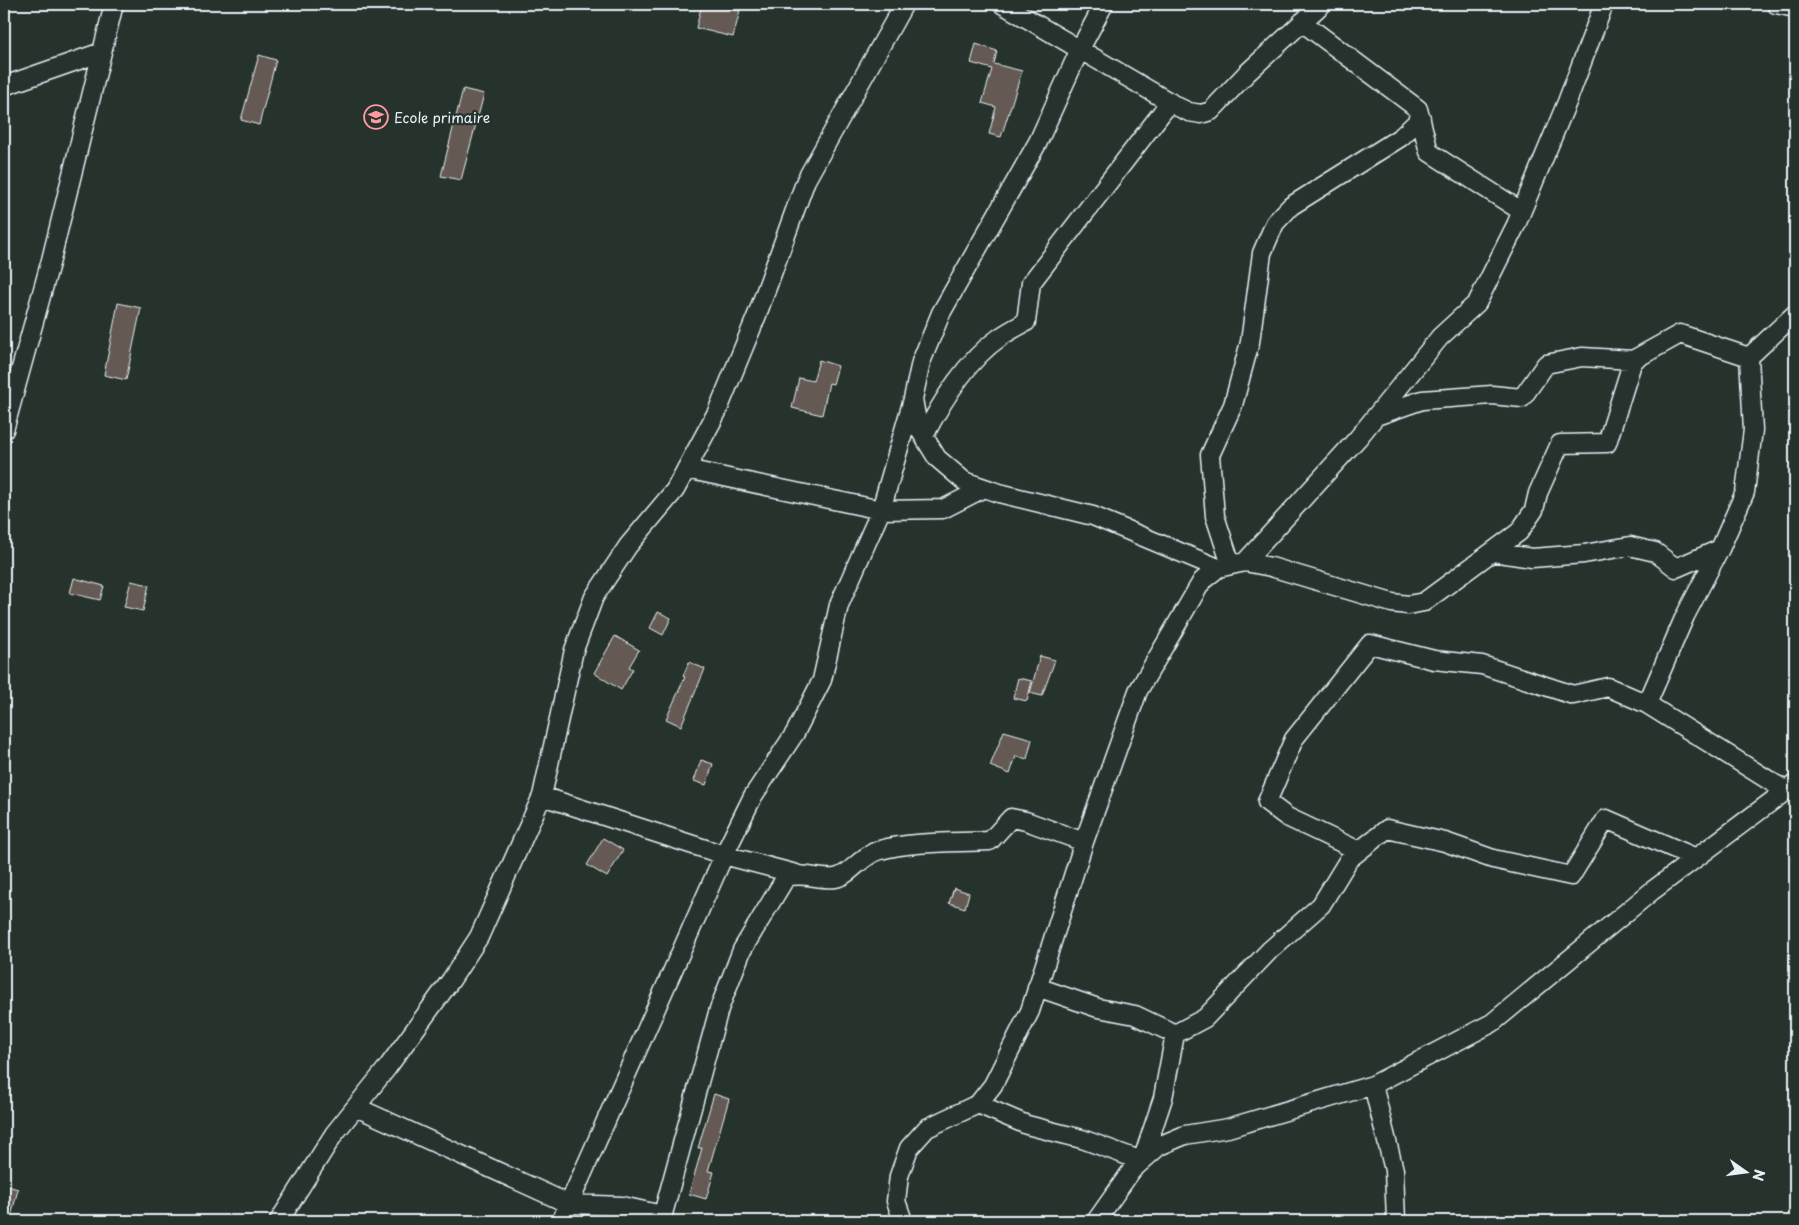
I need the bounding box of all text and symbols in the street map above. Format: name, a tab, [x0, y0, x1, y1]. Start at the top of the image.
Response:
school or university icon: Ecole primaire	[363, 104, 389, 130]
place label: Ecole primaire	[394, 107, 490, 128]
north arrow	[1722, 1148, 1772, 1198]
text: N	[1748, 1167, 1771, 1183]

